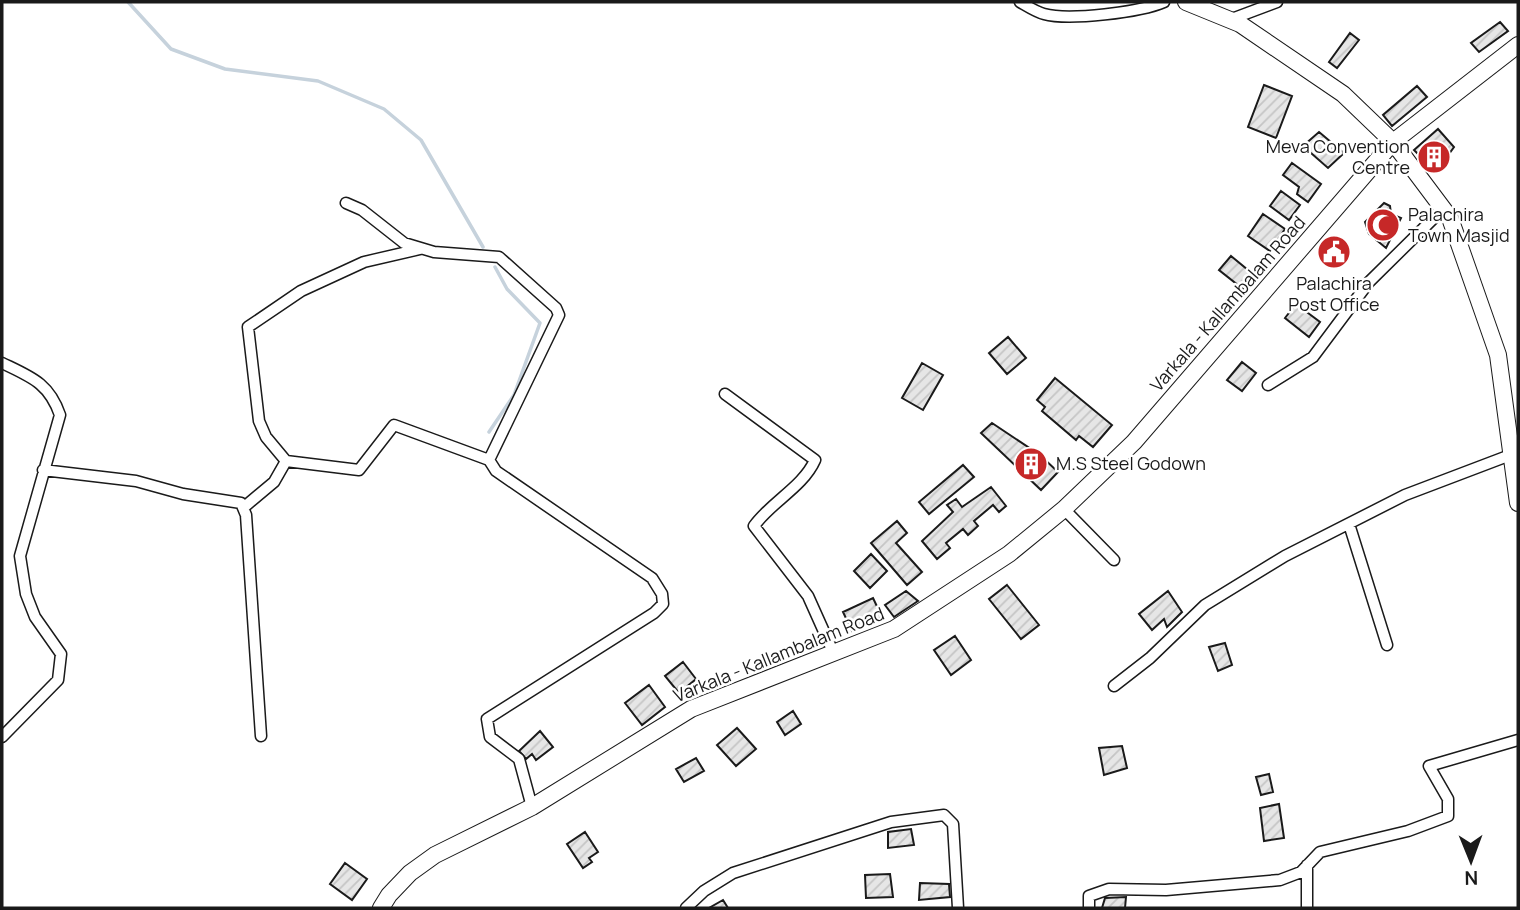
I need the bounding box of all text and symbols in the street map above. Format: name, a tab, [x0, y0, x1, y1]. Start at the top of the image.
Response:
place label: Meva Convention Centre	[1266, 134, 1410, 179]
building icon: Meva Convention Centre	[1415, 138, 1453, 176]
place label: Palachira Town Masjid	[1408, 202, 1510, 247]
mosque icon: Palachira Town Masjid	[1364, 206, 1402, 244]
street label: Varkala - Kallambalam Road	[1144, 211, 1310, 396]
public building icon: Palachira Post Office	[1315, 233, 1353, 271]
place label: Palachira Post Office	[1288, 271, 1380, 316]
building icon: M.S Steel Godown	[1012, 445, 1050, 483]
place label: M.S Steel Godown	[1056, 451, 1206, 475]
street label: Varkala - Kallambalam Road	[670, 601, 888, 707]
north arrow	[1436, 826, 1506, 896]
text: N	[1464, 865, 1478, 891]

